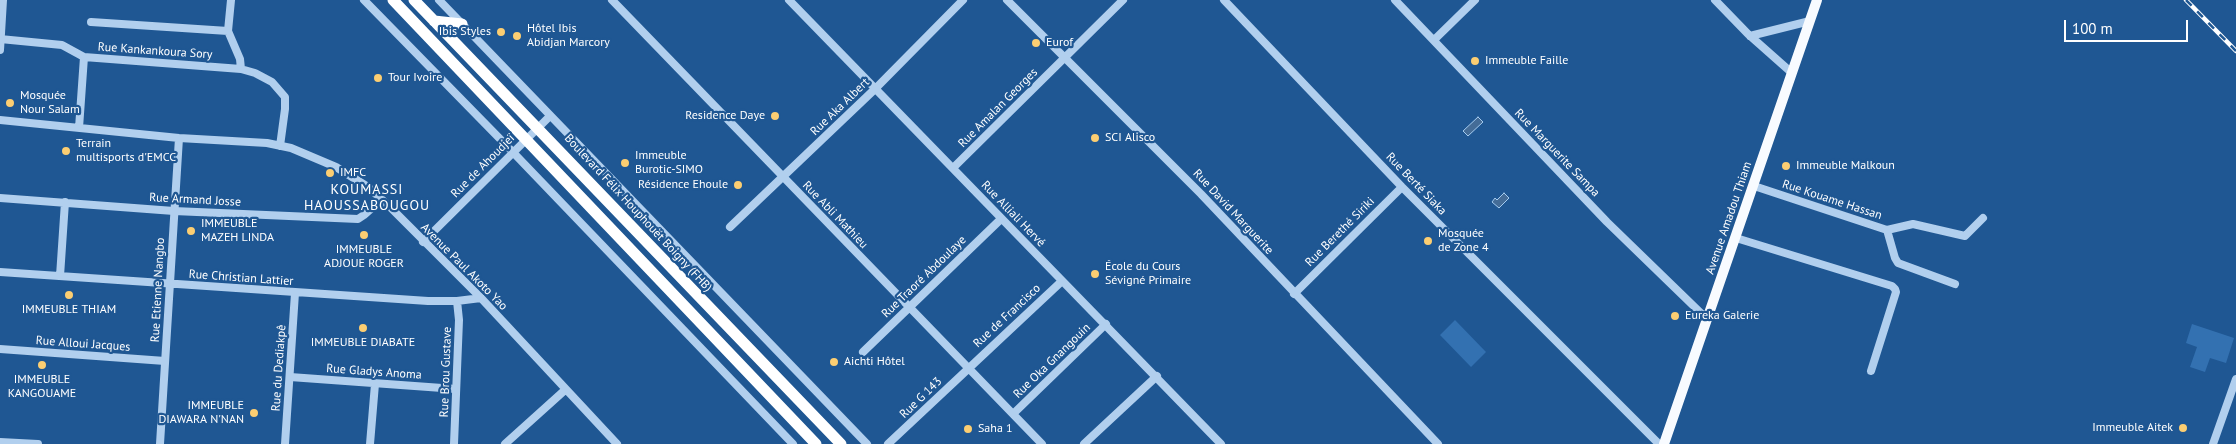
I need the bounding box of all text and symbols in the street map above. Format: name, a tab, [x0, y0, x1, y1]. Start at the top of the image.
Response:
scale bar	[2066, 10, 2190, 42]
text: 100 m	[2072, 19, 2113, 38]
place label: Hôtel Ibis Abidjan Marcory	[527, 22, 610, 50]
place label: Ibis Styles	[439, 25, 491, 39]
marker: Ibis Styles	[495, 26, 507, 38]
marker: Hôtel Ibis Abidjan Marcory	[511, 30, 523, 42]
place label: Eurof	[1046, 36, 1073, 50]
marker: Eurof	[1030, 37, 1042, 49]
street label: Rue Kankankoura Sory	[97, 40, 213, 62]
place label: Immeuble Faille	[1485, 54, 1568, 68]
marker: Immeuble Faille	[1469, 55, 1481, 67]
street label: Rue Amalan Georges	[955, 65, 1041, 151]
place label: Tour Ivoire	[388, 71, 442, 85]
marker: Tour Ivoire	[372, 72, 384, 84]
street label: Rue Aka Albert	[808, 75, 872, 139]
place label: Mosquée Nour Salam	[20, 89, 80, 117]
marker: Mosquée Nour Salam	[4, 97, 16, 109]
street label: Rue Marguerite Sampa	[1511, 106, 1603, 200]
place label: Residence Daye	[685, 109, 765, 123]
marker: Residence Daye	[769, 110, 781, 122]
street label: Rue de Ahoudjeï	[448, 131, 518, 201]
street label: Boulevard Félix Houphouët Boigny (FHB)	[561, 131, 715, 295]
place label: SCI Alisco	[1105, 131, 1155, 145]
marker: SCI Alisco	[1089, 132, 1101, 144]
place label: Terrain multisports d'EMCC	[76, 137, 176, 165]
marker: Terrain multisports d'EMCC	[60, 145, 72, 157]
place label: Immeuble Burotic-SIMO	[635, 149, 703, 177]
street label: Rue Berté Siaka	[1383, 150, 1449, 218]
marker: Immeuble Burotic-SIMO	[619, 157, 631, 169]
place label: Immeuble Malkoun	[1796, 159, 1895, 173]
street label: Avenue Amadou Thiam	[1703, 160, 1755, 276]
marker: Immeuble Malkoun	[1780, 160, 1792, 172]
place label: IMFC	[340, 166, 366, 180]
street label: Rue David Marguerite	[1190, 166, 1276, 258]
marker: IMFC	[324, 167, 336, 179]
street label: Rue Kouame Hassan	[1780, 177, 1884, 223]
place label: Résidence Ehoule	[638, 178, 728, 192]
street label: Rue Abli Mathieu	[799, 178, 871, 252]
street label: Rue Alliali Hervé	[978, 178, 1048, 250]
marker: Résidence Ehoule	[732, 179, 744, 191]
district label: KOUMASSI HAOUSSABOUGOU	[302, 182, 432, 214]
street label: Rue Armand Josse	[149, 190, 241, 210]
street label: Rue Berethé Siriki	[1302, 194, 1378, 270]
place label: IMMEUBLE MAZEH LINDA	[201, 217, 274, 245]
street label: Avenue Paul Akoto Yao	[418, 221, 510, 313]
marker: IMMEUBLE MAZEH LINDA	[185, 225, 197, 237]
place label: Mosquée de Zone 4	[1438, 227, 1489, 255]
marker: IMMEUBLE ADJOUE ROGER	[358, 229, 370, 241]
street label: Rue Traoré Abdoulaye	[879, 233, 969, 321]
marker: Mosquée de Zone 4	[1422, 235, 1434, 247]
street label: Rue Etienne Nangbo	[148, 237, 168, 343]
place label: IMMEUBLE ADJOUE ROGER	[324, 243, 404, 271]
place label: École du Cours Sévigné Primaire	[1105, 260, 1191, 288]
street label: Rue Christian Lattier	[188, 267, 294, 289]
marker: École du Cours Sévigné Primaire	[1089, 268, 1101, 280]
street label: Rue de Francisco	[970, 281, 1044, 351]
marker: IMMEUBLE THIAM	[63, 289, 75, 301]
place label: IMMEUBLE THIAM	[22, 303, 116, 317]
place label: Eureka Galerie	[1685, 309, 1759, 323]
marker: Eureka Galerie	[1669, 310, 1681, 322]
street label: Rue Oka Gnangouin	[1011, 321, 1093, 401]
marker: IMMEUBLE DIABATE	[357, 322, 369, 334]
street label: Rue du Dediakpê	[269, 324, 289, 412]
street label: Rue Brou Gustave	[437, 326, 455, 418]
street label: Rue Alloui Jacques	[35, 334, 131, 354]
place label: IMMEUBLE DIABATE	[311, 336, 415, 350]
place label: Aichti Hôtel	[844, 355, 905, 369]
marker: Aichti Hôtel	[828, 356, 840, 368]
marker: IMMEUBLE KANGOUAME	[36, 359, 48, 371]
street label: Rue Gladys Anoma	[326, 361, 422, 383]
place label: IMMEUBLE KANGOUAME	[8, 373, 76, 401]
street label: Rue G 143	[897, 374, 945, 422]
place label: IMMEUBLE DIAWARA N'NAN	[158, 399, 244, 427]
marker: IMMEUBLE DIAWARA N'NAN	[248, 407, 260, 419]
place label: Immeuble Aitek	[2092, 421, 2173, 435]
place label: Saha 1	[978, 422, 1013, 436]
marker: Immeuble Aitek	[2177, 422, 2189, 434]
marker: Saha 1	[962, 423, 974, 435]

